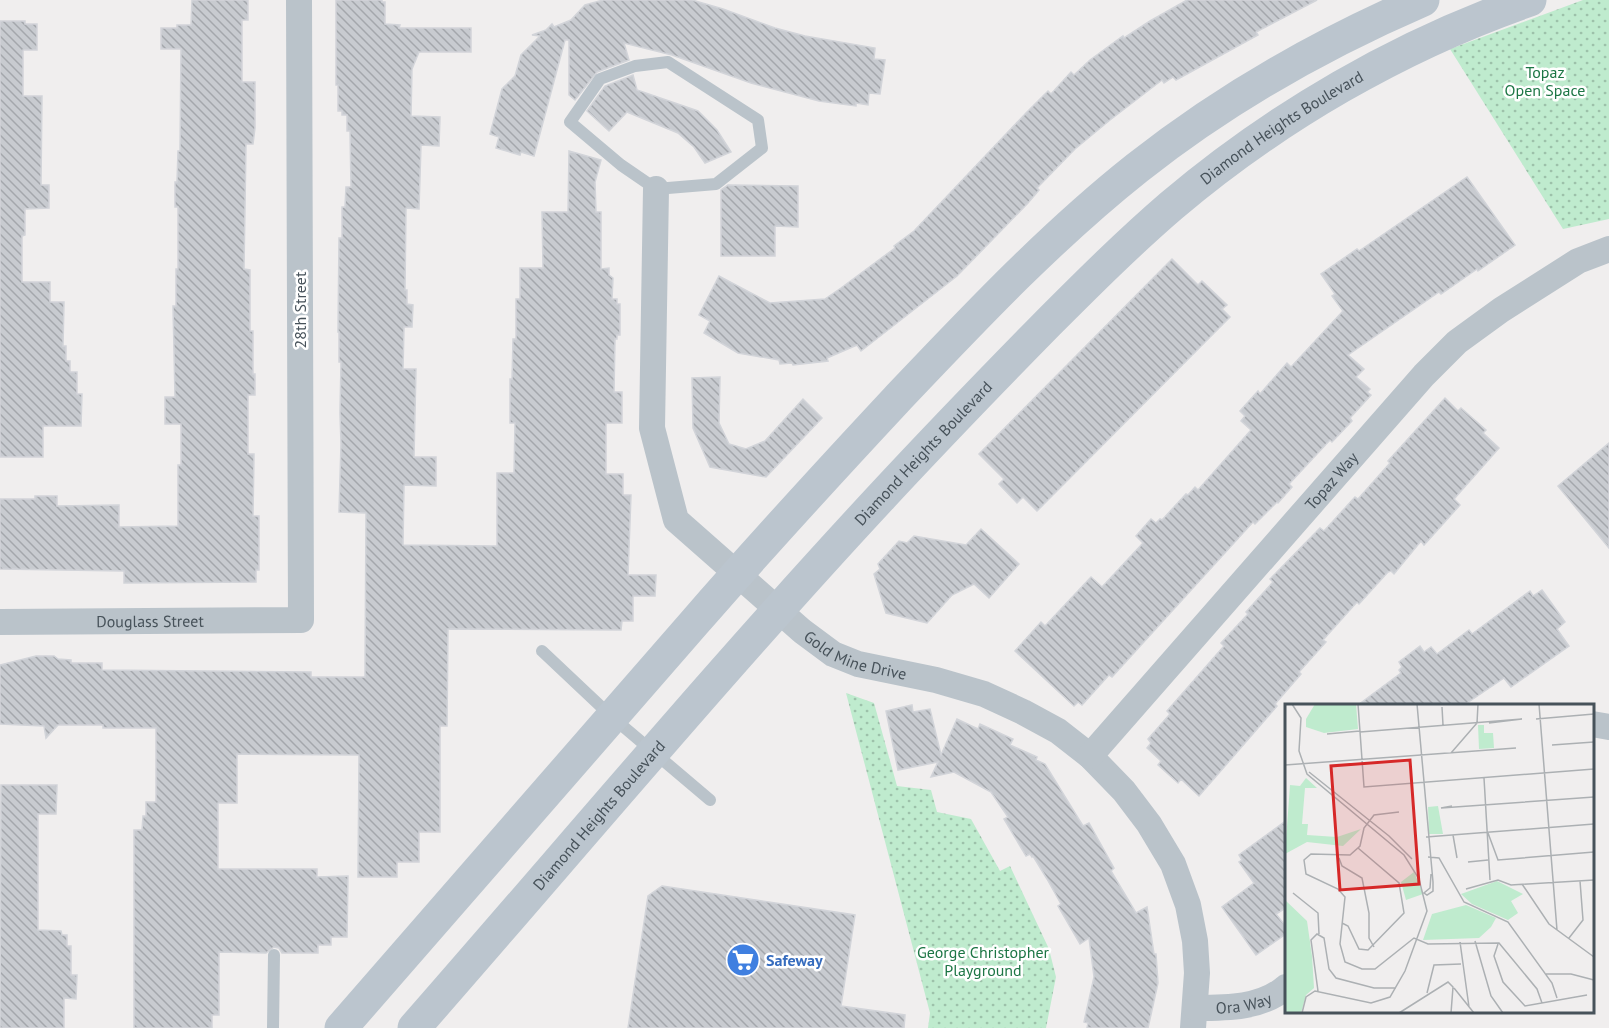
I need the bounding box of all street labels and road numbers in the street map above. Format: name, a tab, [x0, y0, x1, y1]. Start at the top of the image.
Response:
street label: Diamond Heights Boulevard	[1196, 66, 1366, 189]
street label: 28th Street	[290, 271, 310, 348]
street label: Diamond Heights Boulevard	[850, 377, 996, 530]
street label: Topaz Way	[1300, 447, 1362, 514]
street label: Douglass Street	[96, 611, 204, 631]
street label: Gold Mine Drive	[800, 626, 908, 684]
street label: Diamond Heights Boulevard	[528, 736, 669, 894]
street label: Ora Way	[1215, 988, 1275, 1018]

